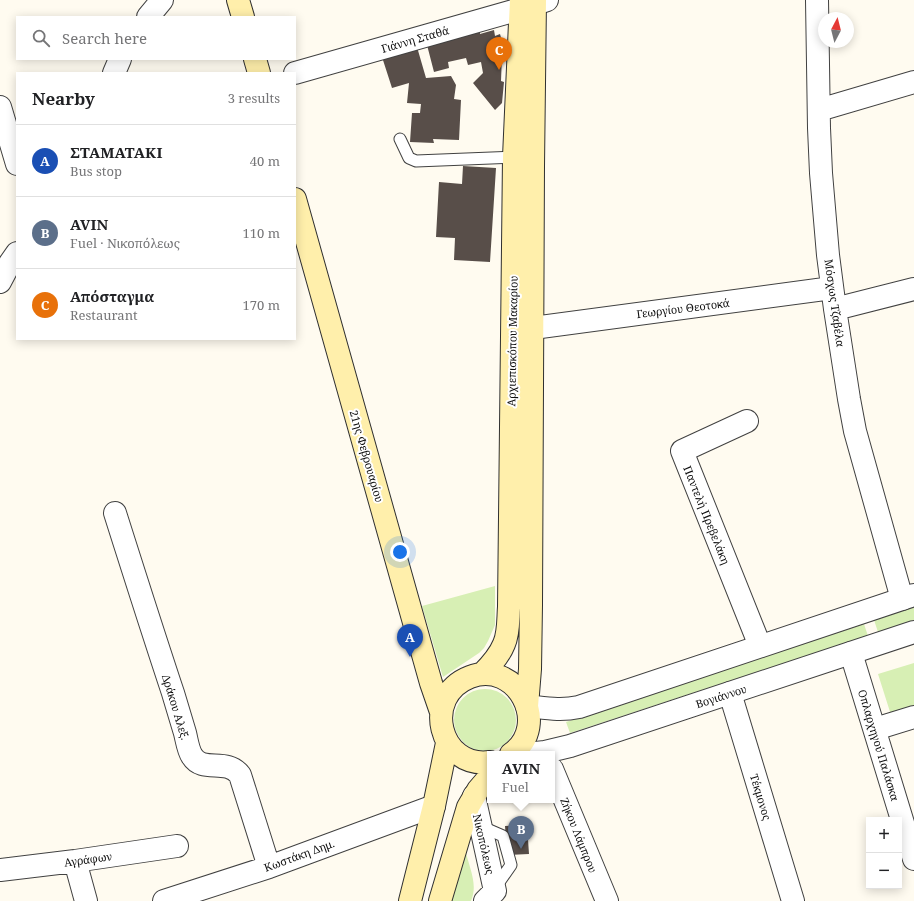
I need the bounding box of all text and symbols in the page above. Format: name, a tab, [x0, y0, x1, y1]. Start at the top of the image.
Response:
north arrow	[818, 12, 854, 48]
search box	[16, 16, 296, 60]
street label: Γιάννη Σταθά	[379, 22, 451, 56]
icon: search	[30, 27, 52, 49]
text: Search here	[62, 28, 147, 48]
pin: C	[486, 37, 512, 70]
text: Nearby	[32, 87, 95, 110]
text: 3 results	[228, 89, 280, 107]
text: ΣΤΑΜΑΤΑΚΙ	[70, 142, 163, 162]
text: A	[40, 152, 50, 170]
text: 40 m	[250, 152, 280, 170]
text: Bus stop	[70, 162, 122, 180]
text: AVIN	[70, 214, 108, 234]
text: B	[41, 224, 49, 242]
text: 110 m	[243, 224, 280, 242]
text: Fuel · Νικοπόλεως	[70, 234, 180, 252]
street label: Μόσχως Τζαβέλα	[821, 258, 849, 348]
street label: Αρχιεπισκόπου Μακαρίου	[503, 275, 521, 406]
text: Απόσταγμα	[70, 286, 154, 306]
street label: Γεωργίου Θεοτοκά	[636, 295, 730, 321]
text: C	[41, 296, 49, 314]
text: 170 m	[243, 296, 280, 314]
text: Restaurant	[70, 306, 138, 324]
street label: 21ης Φεβρουαρίου	[347, 408, 387, 504]
street label: Παντελή Πρεβελάκη	[680, 463, 734, 567]
your location	[390, 542, 410, 562]
pin: A	[397, 624, 423, 657]
street label: Δράκου Αλεξ.	[159, 672, 193, 742]
street label: Βογιάννου	[694, 681, 748, 711]
street label: Οπλαρχηγού Παλάσκα	[855, 687, 903, 803]
popup	[487, 751, 555, 803]
text: AVIN	[502, 758, 540, 778]
street label: Τέκμονος	[747, 772, 775, 822]
text: Fuel	[502, 778, 529, 796]
street label: Ζήκου Λάμπρου	[557, 795, 601, 875]
street label: Νικοπόλεως	[470, 812, 498, 876]
pin: B	[508, 816, 534, 849]
map controls	[866, 817, 902, 889]
button: +	[866, 817, 902, 853]
street label: Κωστάκη Δημ.	[262, 835, 337, 875]
street label: Αγράφων	[63, 848, 113, 870]
button: −	[866, 853, 902, 889]

